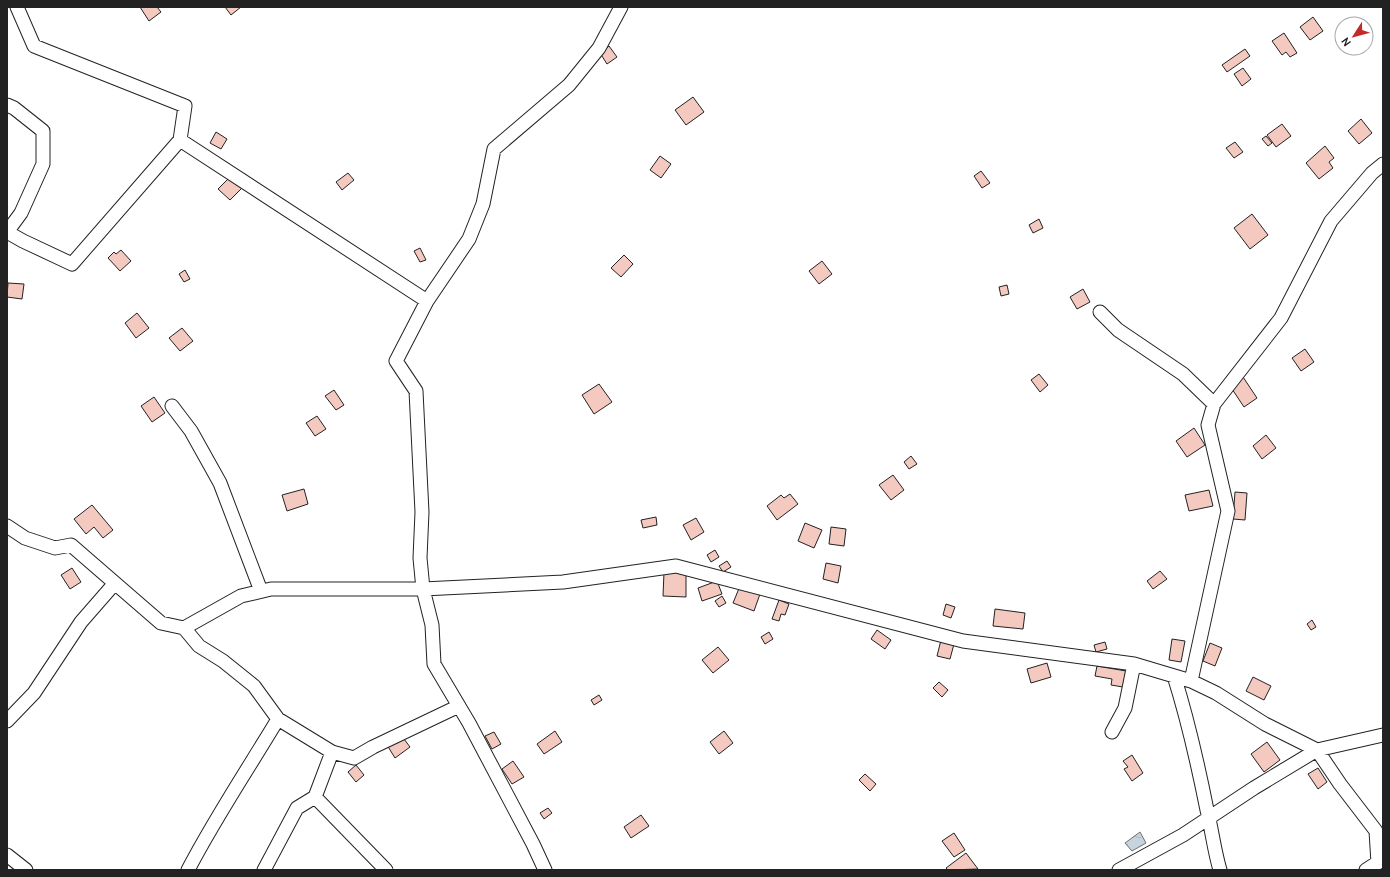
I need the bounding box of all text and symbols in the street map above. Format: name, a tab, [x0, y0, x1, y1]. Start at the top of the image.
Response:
north arrow	[1334, 16, 1374, 56]
text: N	[1338, 35, 1354, 49]

